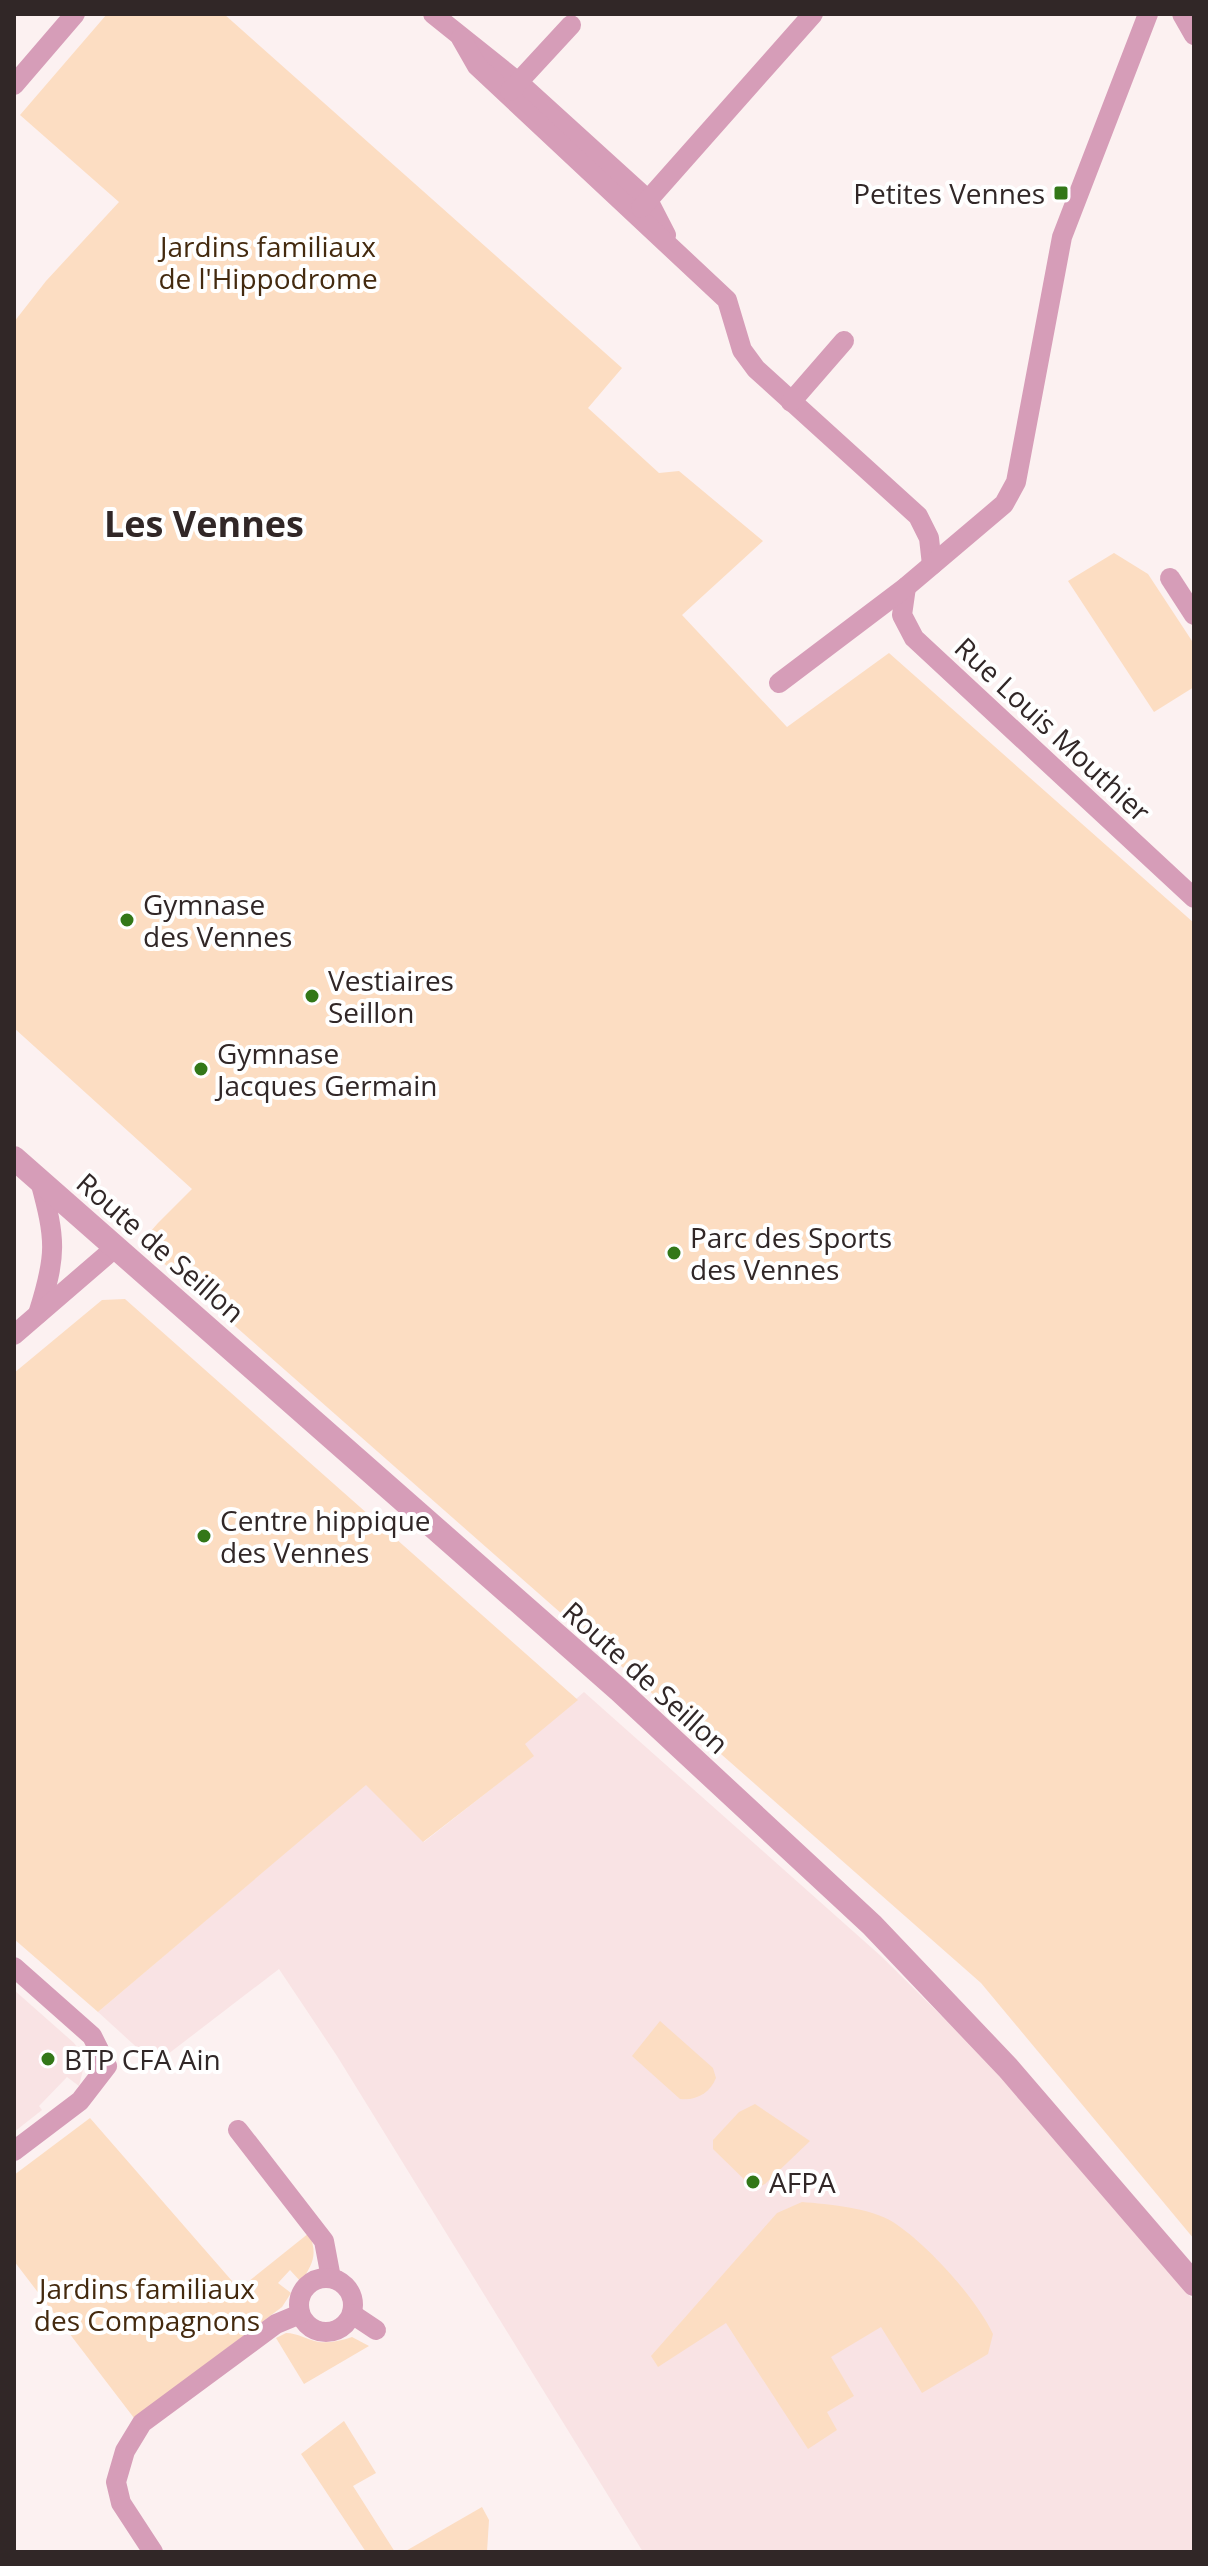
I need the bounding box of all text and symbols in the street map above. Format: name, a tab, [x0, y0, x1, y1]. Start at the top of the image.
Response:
place label: Petites Vennes	[853, 174, 1045, 212]
marker: Petites Vennes	[1052, 184, 1070, 202]
park label: Jardins familiaux de l'Hippodrome	[157, 227, 378, 297]
district label: Les Vennes	[104, 499, 304, 548]
street label: Rue Louis Mouthier	[947, 628, 1159, 830]
place label: Gymnase des Vennes	[143, 885, 292, 955]
marker: Gymnase des Vennes	[118, 911, 136, 929]
place label: Vestiaires Seillon	[328, 961, 454, 1031]
marker: Vestiaires Seillon	[303, 987, 321, 1005]
place label: Gymnase Jacques Germain	[214, 1034, 437, 1104]
marker: Gymnase Jacques Germain	[192, 1060, 210, 1078]
street label: Route de Seillon	[69, 1164, 253, 1330]
place label: Parc des Sports des Vennes	[690, 1218, 892, 1288]
marker: Parc des Sports des Vennes	[665, 1244, 683, 1262]
place label: Centre hippique des Vennes	[220, 1501, 431, 1571]
marker: Centre hippique des Vennes	[195, 1527, 213, 1545]
street label: Route de Seillon	[555, 1592, 737, 1762]
place label: BTP CFA Ain	[64, 2040, 221, 2078]
marker: BTP CFA Ain	[39, 2050, 57, 2068]
place label: AFPA	[769, 2163, 836, 2201]
marker: AFPA	[744, 2173, 762, 2191]
park label: Jardins familiaux des Compagnons	[34, 2269, 260, 2339]

